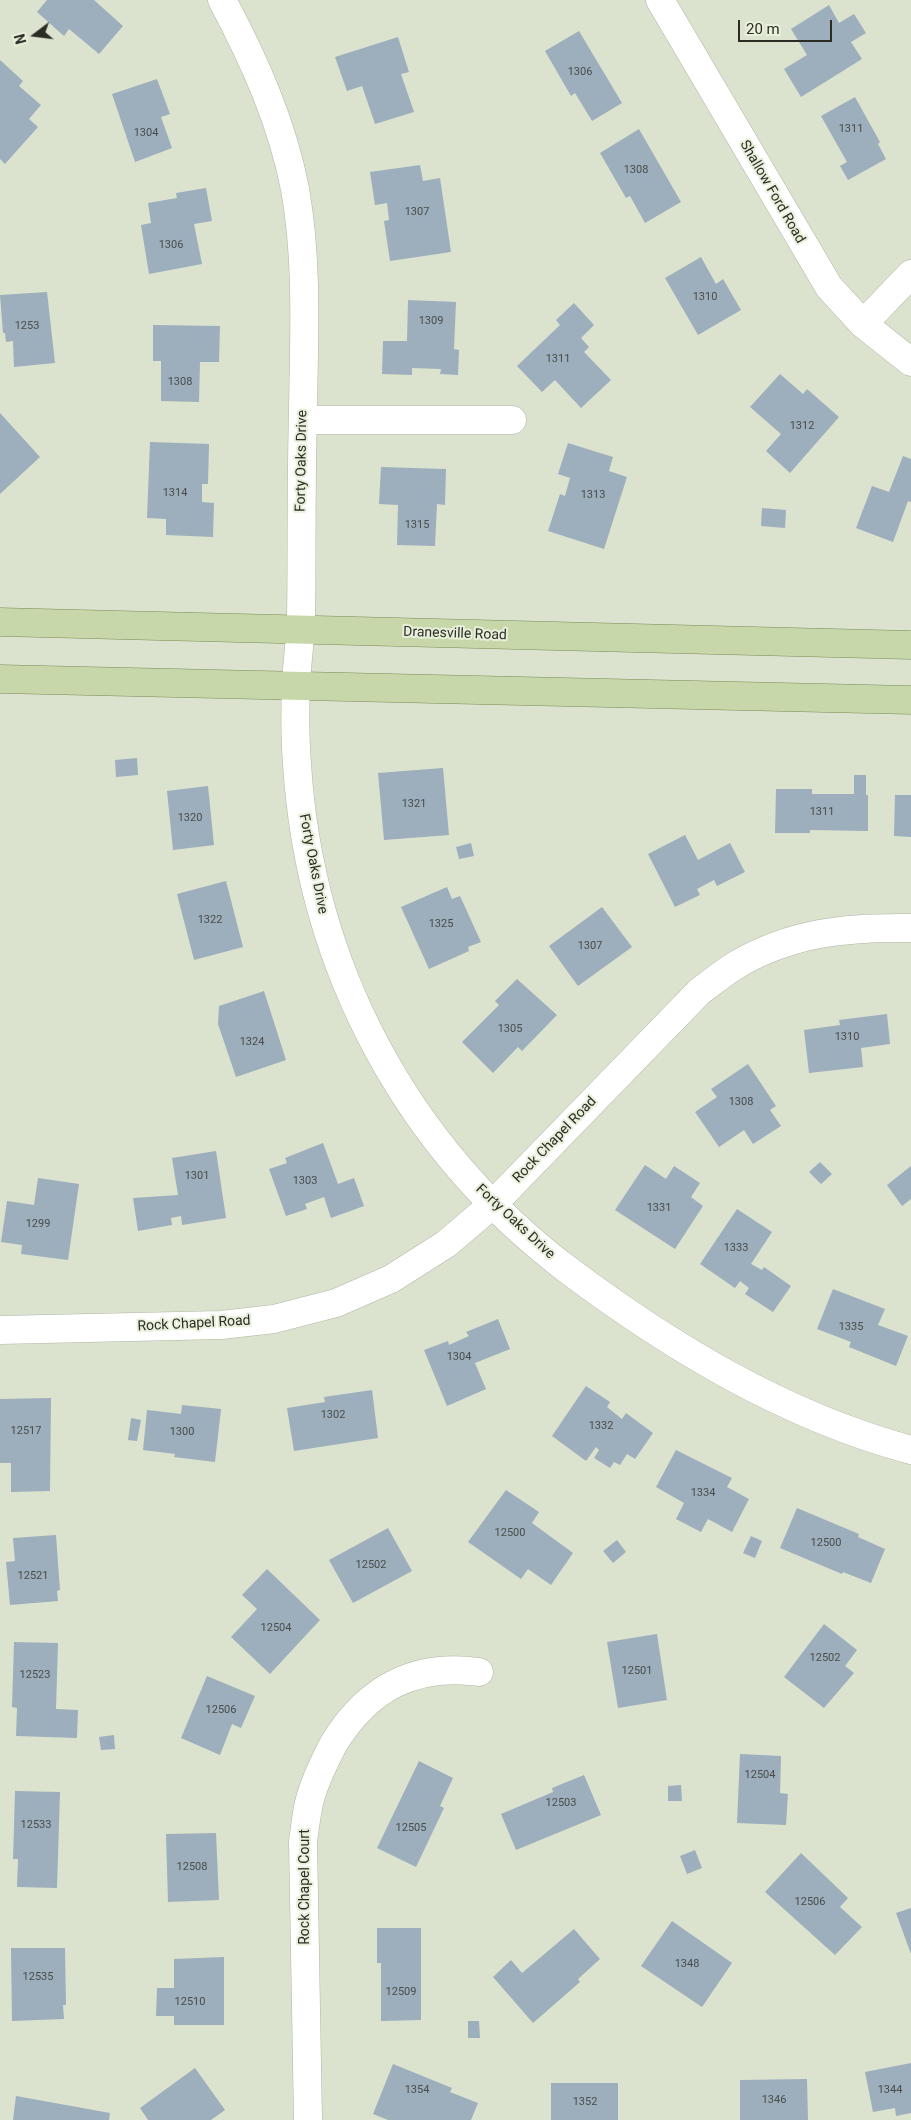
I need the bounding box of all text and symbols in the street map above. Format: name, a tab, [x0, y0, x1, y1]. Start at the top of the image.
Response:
north arrow	[10, 10, 60, 60]
scale bar	[741, 10, 835, 42]
text: 20 m	[746, 20, 780, 38]
text: N	[12, 32, 30, 46]
house number: 1306	[568, 65, 592, 79]
house number: 1311	[839, 122, 863, 136]
house number: 1304	[134, 126, 158, 140]
street label: Shallow Ford Road	[736, 138, 808, 246]
house number: 1308	[624, 163, 648, 177]
house number: 1307	[405, 205, 429, 219]
house number: 1306	[159, 238, 183, 252]
house number: 1310	[693, 290, 717, 304]
house number: 1309	[419, 314, 443, 328]
house number: 1253	[15, 319, 39, 333]
house number: 1311	[546, 352, 570, 366]
house number: 1308	[168, 375, 192, 389]
street label: Forty Oaks Drive	[293, 410, 311, 512]
house number: 1312	[790, 419, 814, 433]
house number: 1314	[163, 486, 187, 500]
house number: 1313	[581, 488, 605, 502]
house number: 1315	[405, 518, 429, 532]
street label: Dranesville Road	[403, 624, 507, 644]
house number: 1321	[402, 797, 426, 811]
house number: 1311	[810, 805, 834, 819]
house number: 1320	[178, 811, 202, 825]
street label: Forty Oaks Drive	[295, 812, 331, 916]
house number: 1322	[198, 913, 222, 927]
house number: 1325	[429, 917, 453, 931]
house number: 1307	[578, 939, 602, 953]
house number: 1305	[498, 1022, 522, 1036]
house number: 1310	[835, 1030, 859, 1044]
house number: 1324	[240, 1035, 264, 1049]
street label: Rock Chapel Road	[510, 1093, 600, 1187]
house number: 1308	[729, 1095, 753, 1109]
house number: 1301	[185, 1169, 209, 1183]
house number: 1303	[293, 1174, 317, 1188]
street label: Forty Oaks Drive	[472, 1181, 558, 1263]
house number: 1331	[647, 1201, 671, 1215]
house number: 1299	[26, 1217, 50, 1231]
house number: 1333	[724, 1241, 748, 1255]
street label: Rock Chapel Road	[137, 1313, 251, 1335]
house number: 1335	[839, 1320, 863, 1334]
house number: 1304	[447, 1350, 471, 1364]
house number: 1302	[321, 1408, 345, 1422]
house number: 1332	[589, 1419, 613, 1433]
house number: 12517	[11, 1424, 41, 1438]
house number: 1300	[170, 1425, 194, 1439]
house number: 1334	[691, 1486, 715, 1500]
house number: 12500	[495, 1526, 525, 1540]
house number: 12500	[811, 1536, 841, 1550]
house number: 12502	[356, 1558, 386, 1572]
house number: 12521	[18, 1569, 48, 1583]
house number: 12504	[261, 1621, 291, 1635]
house number: 12502	[810, 1651, 840, 1665]
house number: 12501	[622, 1664, 652, 1678]
house number: 12523	[20, 1668, 50, 1682]
house number: 12506	[206, 1703, 236, 1717]
house number: 12504	[745, 1768, 775, 1782]
house number: 12503	[546, 1796, 576, 1810]
house number: 12533	[21, 1818, 51, 1832]
house number: 12505	[396, 1821, 426, 1835]
street label: Rock Chapel Court	[297, 1829, 313, 1945]
house number: 12508	[177, 1860, 207, 1874]
house number: 12506	[795, 1895, 825, 1909]
house number: 1348	[675, 1957, 699, 1971]
house number: 12535	[23, 1970, 53, 1984]
house number: 12509	[386, 1985, 416, 1999]
house number: 12510	[175, 1995, 205, 2009]
house number: 1354	[405, 2083, 429, 2097]
house number: 1344	[878, 2083, 902, 2097]
house number: 1346	[762, 2093, 786, 2107]
house number: 1352	[573, 2095, 597, 2109]

